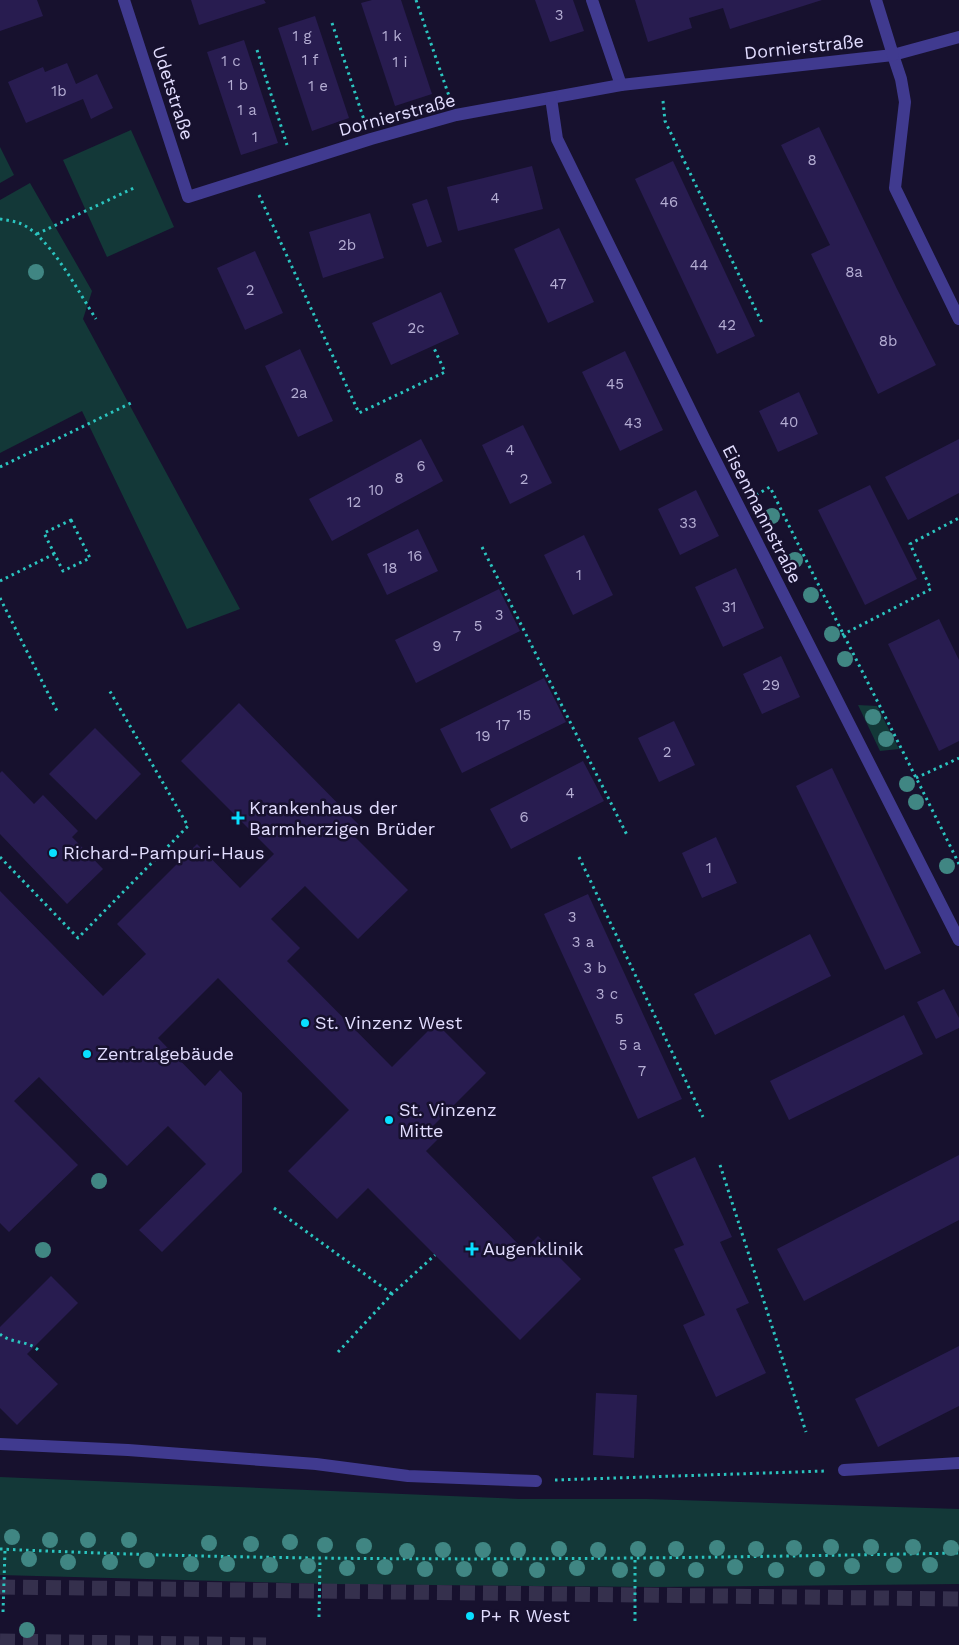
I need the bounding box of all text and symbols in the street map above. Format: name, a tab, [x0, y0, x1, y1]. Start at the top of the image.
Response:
house number: 3	[555, 6, 563, 24]
house number: 1 g	[293, 27, 311, 45]
house number: 1 k	[382, 27, 402, 45]
street label: Dornierstraße	[743, 30, 865, 63]
street label: Udetstraße	[148, 43, 199, 142]
house number: 1 f	[302, 51, 318, 69]
house number: 1 c	[221, 52, 241, 70]
house number: 1 i	[393, 53, 407, 71]
house number: 1 b	[228, 76, 248, 94]
house number: 1 e	[308, 77, 328, 95]
house number: 1b	[51, 82, 67, 100]
street label: Dornierstraße	[336, 89, 458, 140]
house number: 1 a	[237, 101, 257, 119]
house number: 1	[252, 128, 258, 146]
house number: 8	[807, 151, 817, 169]
house number: 4	[490, 189, 500, 207]
house number: 46	[660, 193, 678, 211]
house number: 2b	[338, 236, 356, 254]
house number: 44	[690, 256, 708, 274]
house number: 8a	[845, 263, 863, 281]
house number: 47	[550, 275, 566, 293]
house number: 2	[246, 281, 254, 299]
house number: 42	[718, 316, 736, 334]
house number: 2c	[407, 319, 425, 337]
house number: 8b	[879, 332, 897, 350]
house number: 45	[606, 375, 624, 393]
house number: 2a	[290, 384, 308, 402]
house number: 40	[780, 413, 798, 431]
house number: 43	[624, 414, 642, 432]
house number: 4	[505, 441, 515, 459]
street label: Eisenmannstraße	[718, 441, 806, 587]
house number: 6	[416, 457, 426, 475]
house number: 8	[394, 469, 404, 487]
house number: 2	[520, 470, 528, 488]
house number: 10	[368, 481, 384, 499]
house number: 12	[347, 493, 361, 511]
house number: 33	[679, 514, 697, 532]
house number: 16	[408, 547, 422, 565]
house number: 18	[382, 559, 398, 577]
house number: 1	[576, 566, 582, 584]
house number: 31	[722, 598, 736, 616]
house number: 3	[495, 606, 503, 624]
house number: 5	[474, 617, 482, 635]
house number: 7	[453, 627, 461, 645]
house number: 9	[432, 637, 442, 655]
house number: 29	[762, 676, 780, 694]
house number: 15	[517, 706, 531, 724]
house number: 17	[496, 716, 510, 734]
house number: 19	[475, 727, 491, 745]
house number: 2	[663, 743, 671, 761]
house number: 4	[565, 784, 575, 802]
place label: Krankenhaus der Barmherzigen Brüder	[249, 797, 435, 839]
house number: 6	[519, 808, 529, 826]
marker: Krankenhaus der Barmherzigen Brüder	[231, 811, 245, 825]
place label: Richard-Pampuri-Haus	[63, 842, 265, 863]
marker: Richard-Pampuri-Haus	[47, 847, 59, 859]
house number: 1	[706, 859, 712, 877]
house number: 3	[568, 908, 576, 926]
house number: 3 a	[572, 933, 595, 951]
house number: 3 b	[583, 959, 607, 977]
house number: 3 c	[596, 985, 618, 1003]
house number: 5	[615, 1010, 623, 1028]
place label: St. Vinzenz West	[315, 1012, 463, 1033]
marker: St. Vinzenz West	[299, 1017, 311, 1029]
house number: 5 a	[619, 1036, 642, 1054]
place label: Zentralgebäude	[97, 1043, 234, 1064]
marker: Zentralgebäude	[81, 1048, 93, 1060]
house number: 7	[638, 1062, 646, 1080]
place label: St. Vinzenz Mitte	[399, 1099, 497, 1141]
marker: St. Vinzenz Mitte	[383, 1114, 395, 1126]
place label: Augenklinik	[483, 1238, 584, 1259]
marker: Augenklinik	[465, 1242, 479, 1256]
place label: P+ R West	[480, 1605, 570, 1626]
marker: P+ R West	[464, 1610, 476, 1622]

